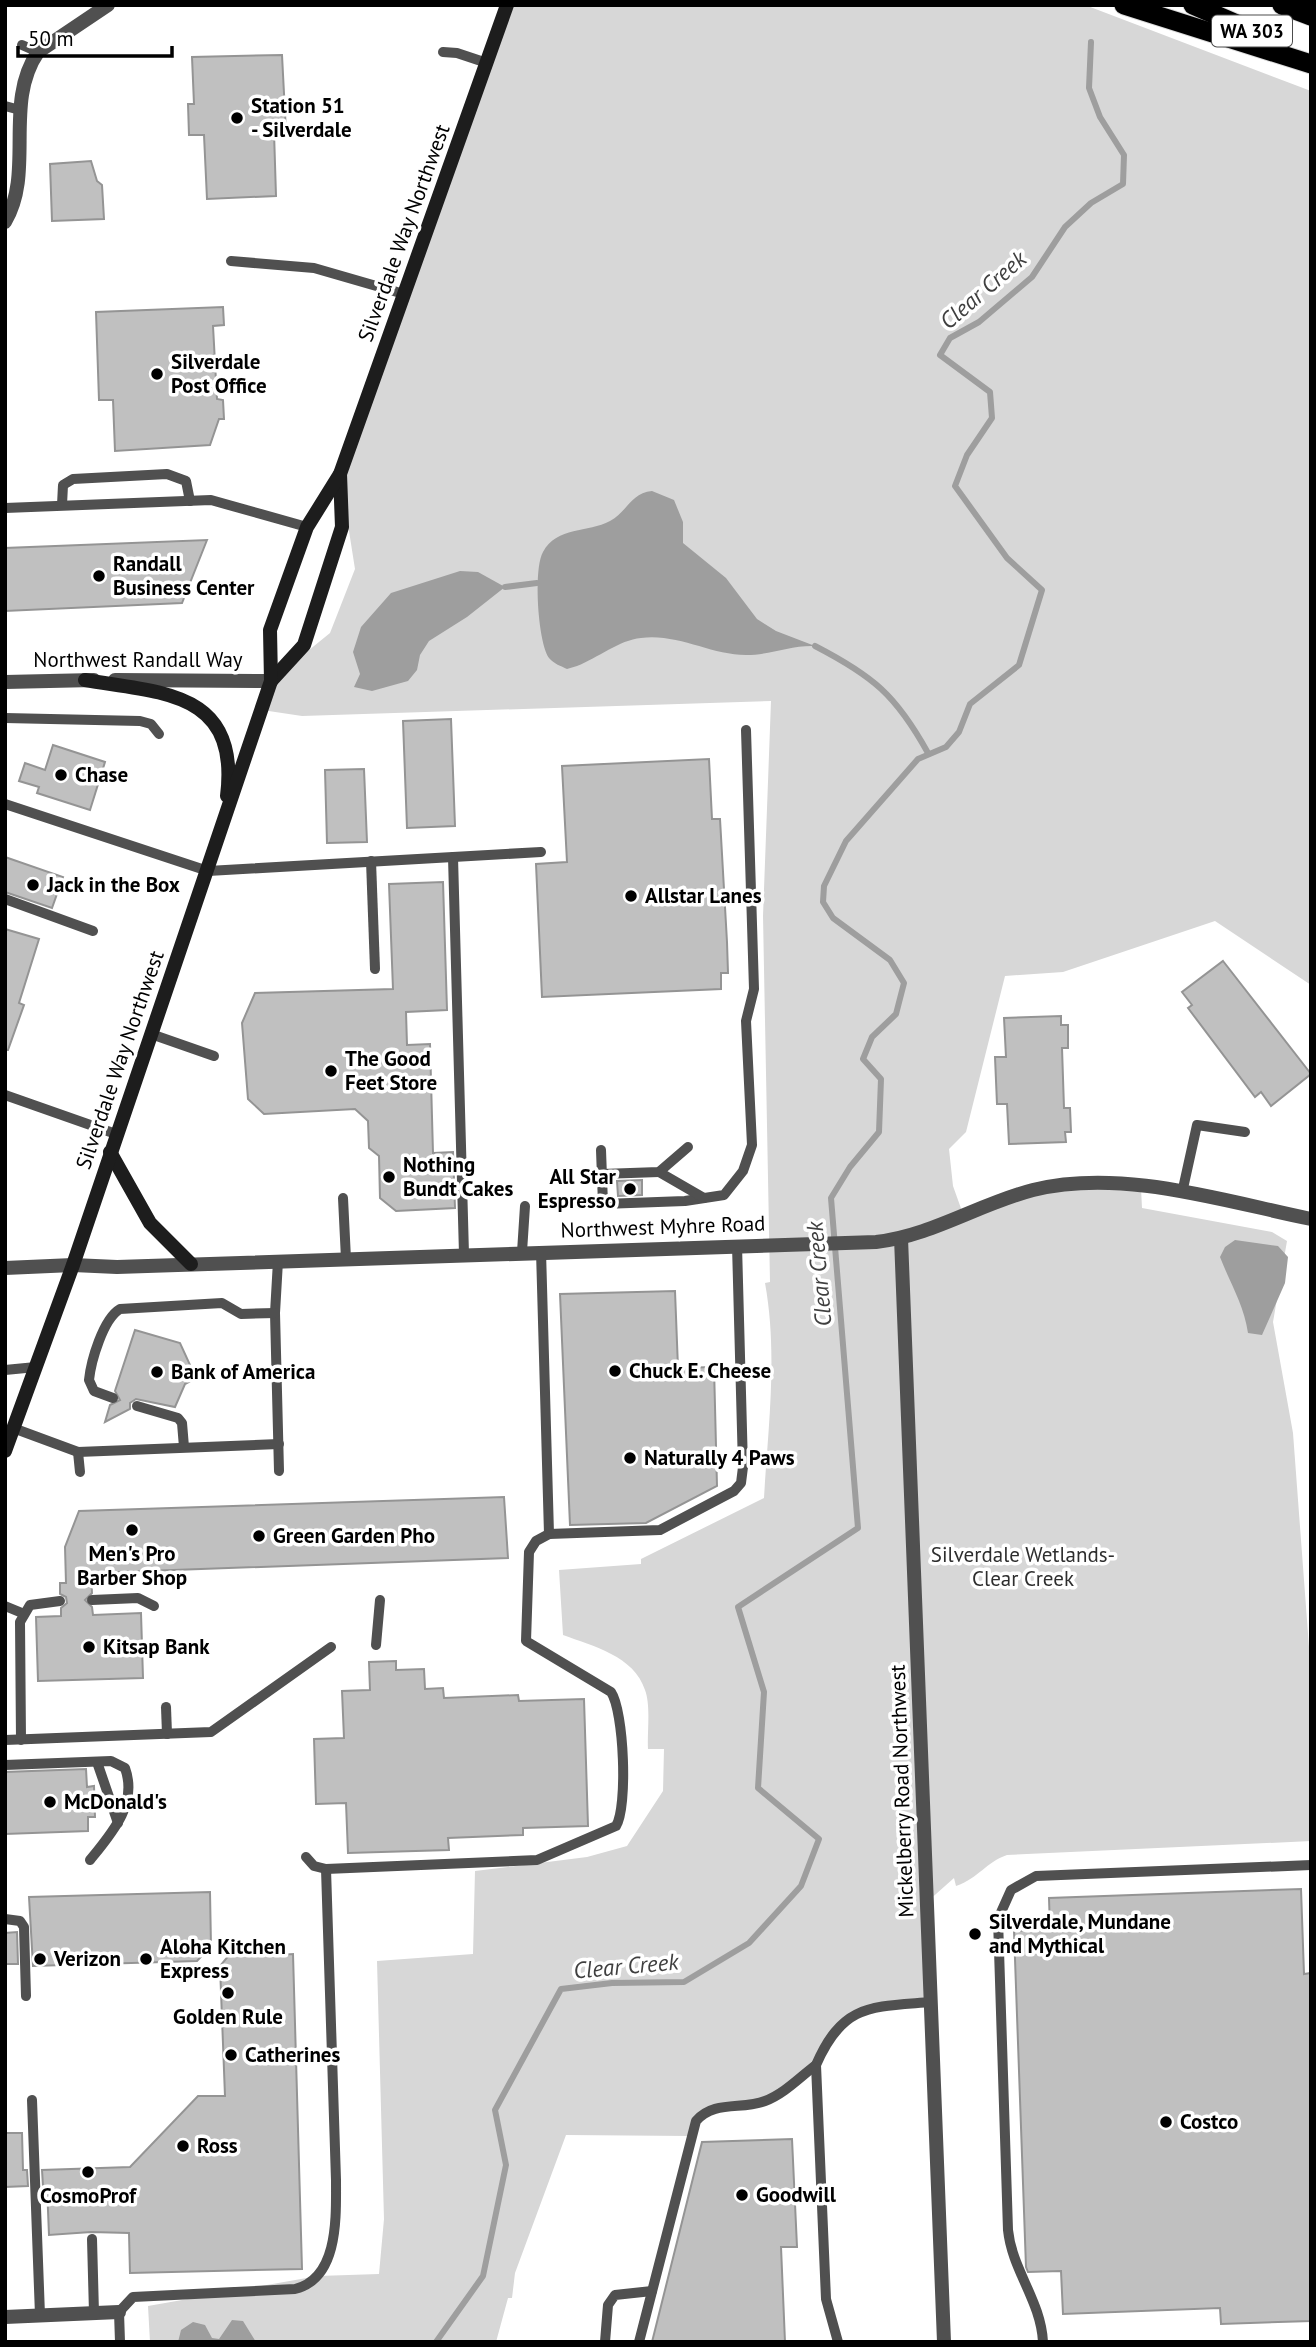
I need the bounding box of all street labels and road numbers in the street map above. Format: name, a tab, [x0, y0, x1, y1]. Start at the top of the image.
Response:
road number: WA 303	[1212, 16, 1292, 46]
street label: Silverdale Way Northwest	[352, 120, 455, 345]
street label: Northwest Randall Way	[33, 646, 243, 673]
street label: Silverdale Way Northwest	[69, 947, 170, 1173]
street label: Northwest Myhre Road	[560, 1209, 766, 1244]
street label: Mickelberry Road Northwest	[884, 1664, 919, 1918]

